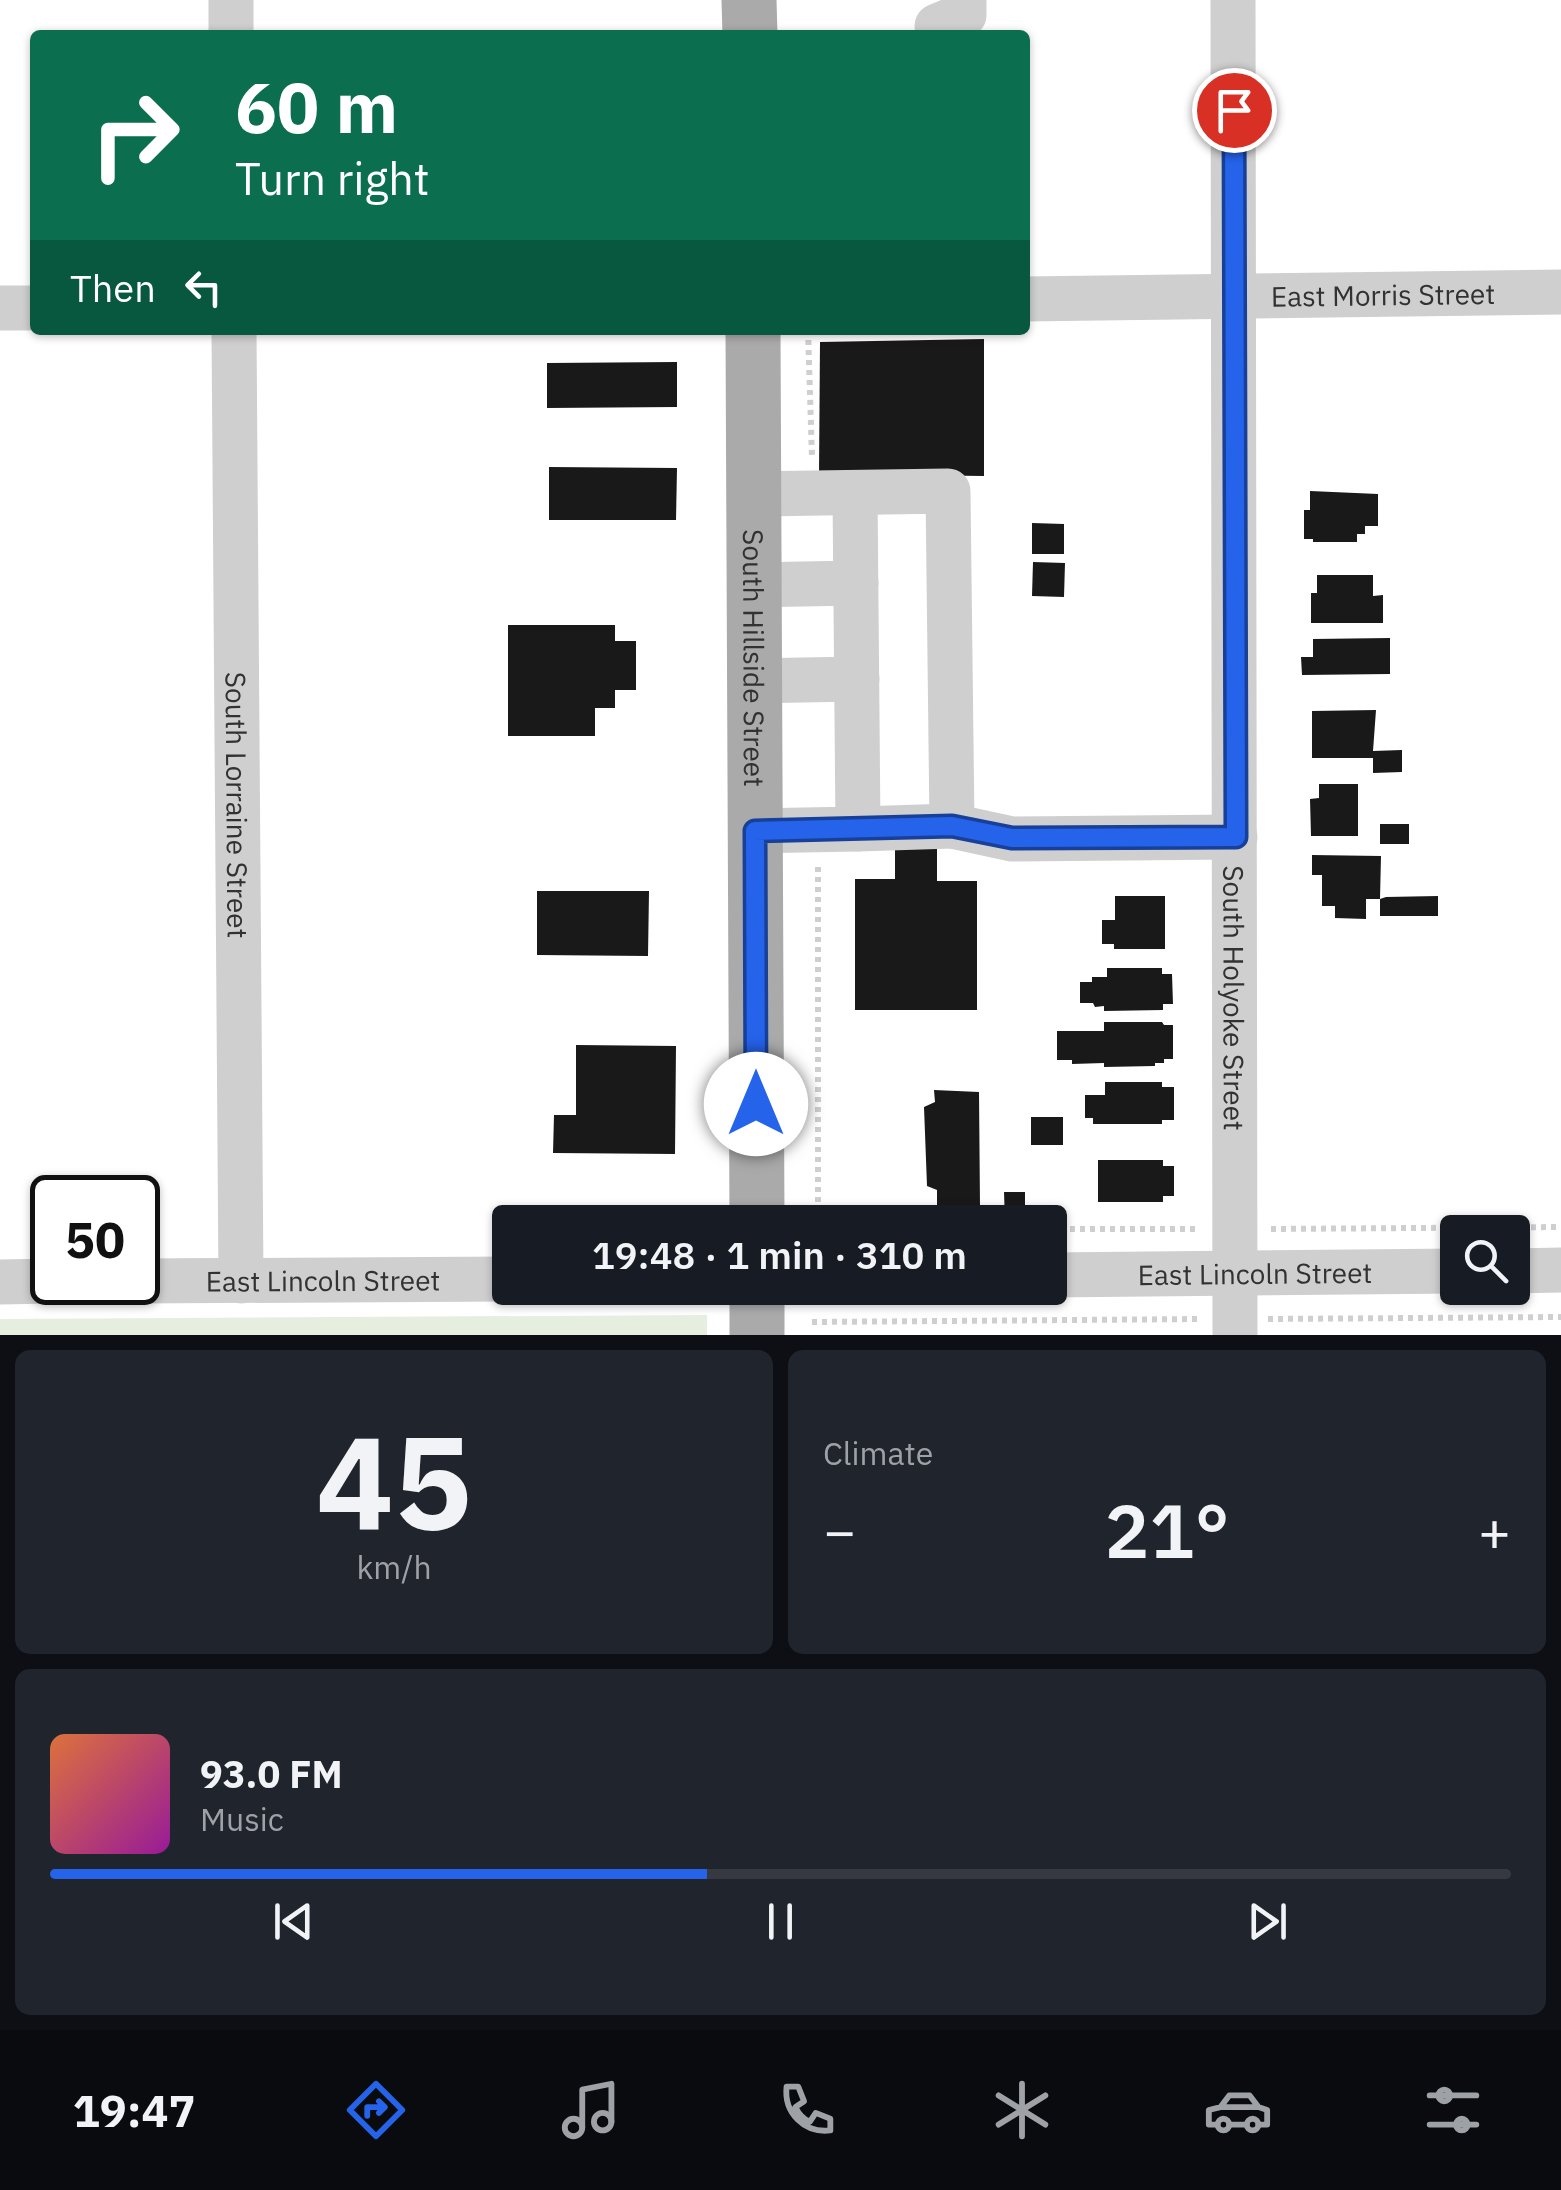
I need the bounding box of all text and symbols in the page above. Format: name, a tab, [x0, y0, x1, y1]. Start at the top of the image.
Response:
text: 60 m	[235, 61, 398, 152]
pin	[1192, 68, 1277, 153]
icon: right	[70, 70, 200, 200]
icon: arrive	[1207, 83, 1262, 138]
text: Turn right	[235, 149, 430, 207]
icon: left	[176, 260, 231, 315]
text: Then	[70, 263, 156, 312]
street label: East Morris Street	[1271, 274, 1495, 314]
street label: South Hillside Street	[735, 529, 774, 787]
street label: South Lorraine Street	[218, 671, 257, 939]
street label: South Holyoke Street	[1216, 865, 1253, 1131]
position arrow	[704, 1052, 808, 1156]
speed limit sign: 50	[30, 1175, 160, 1305]
map controls	[1440, 1215, 1530, 1305]
button: search	[1440, 1215, 1530, 1305]
text: 19:48 · 1 min · 310 m	[592, 1230, 967, 1279]
street label: East Lincoln Street	[1137, 1253, 1373, 1293]
street label: East Lincoln Street	[206, 1261, 440, 1299]
text: 45	[316, 1396, 472, 1565]
text: Climate	[823, 1432, 933, 1474]
text: 21°	[1104, 1481, 1230, 1579]
text: −	[823, 1495, 856, 1566]
text: +	[1478, 1495, 1511, 1566]
text: km/h	[356, 1546, 432, 1588]
text: 93.0 FM	[200, 1749, 343, 1798]
text: Music	[200, 1798, 284, 1840]
icon: previous	[266, 1894, 321, 1949]
icon: pause	[753, 1894, 808, 1949]
icon: next	[1240, 1894, 1295, 1949]
icon: directions	[341, 2075, 411, 2145]
icon: music	[556, 2075, 626, 2145]
icon: phone	[772, 2075, 842, 2145]
icon: climate	[987, 2075, 1057, 2145]
icon: car	[1203, 2075, 1273, 2145]
icon: filters	[1418, 2075, 1488, 2145]
text: 19:47	[73, 2081, 196, 2139]

